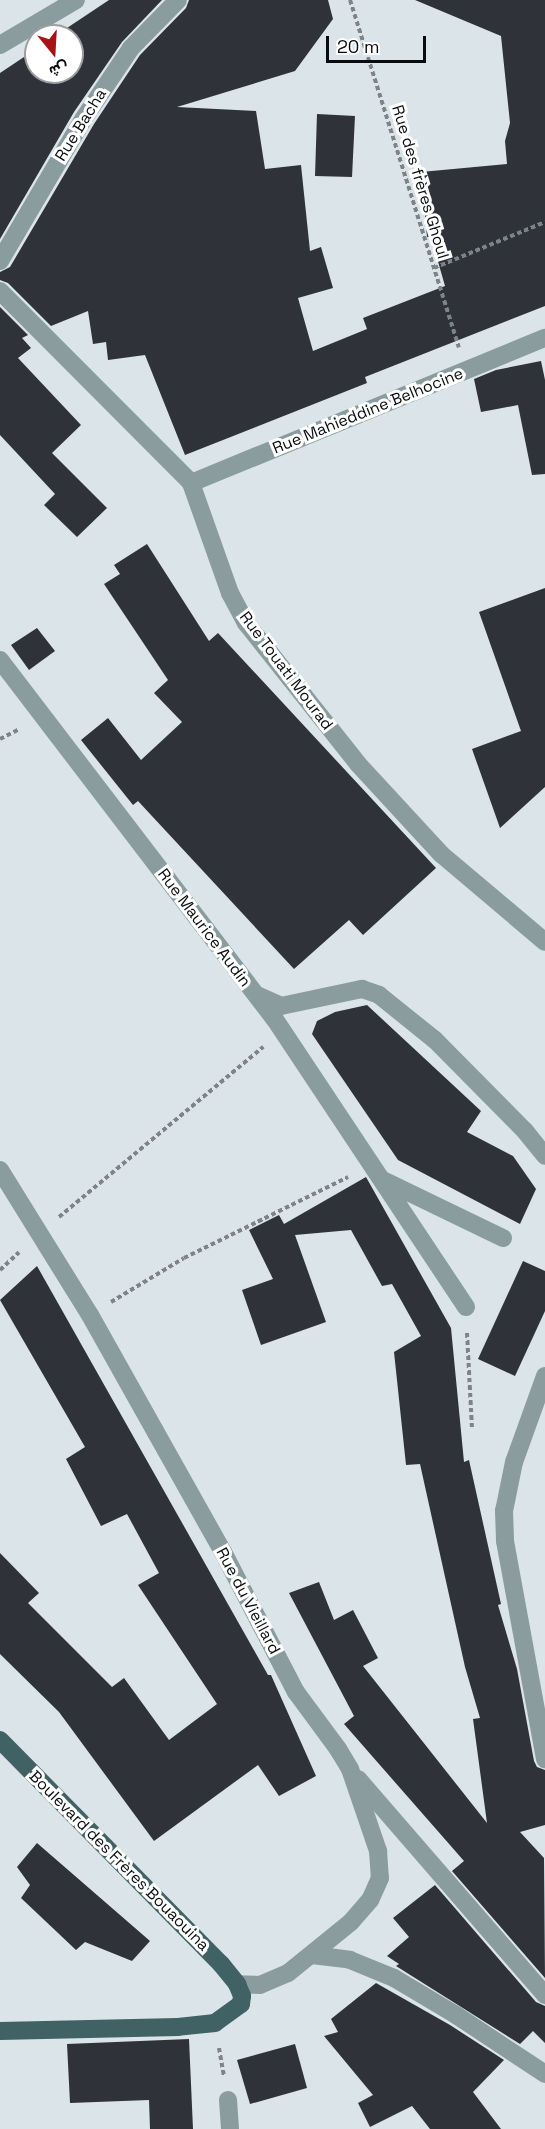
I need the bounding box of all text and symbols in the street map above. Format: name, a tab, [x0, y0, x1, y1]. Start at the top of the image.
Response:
north arrow	[24, 24, 84, 84]
scale bar	[329, 24, 430, 62]
text: 20 m	[337, 35, 380, 58]
text: ش	[47, 57, 71, 83]
street label: Rue Bacha	[51, 85, 111, 165]
street label: Rue des frères Ghoul	[387, 103, 453, 261]
street label: Rue Mahieddine Belhocine	[270, 364, 466, 458]
street label: Rue Touati Mourad	[235, 608, 337, 734]
street label: Rue Maurice Audin	[153, 865, 255, 991]
street label: Rue du Vieillard	[212, 1544, 284, 1658]
street label: Boulevard des Frères Bouaouina	[25, 1767, 213, 1955]

